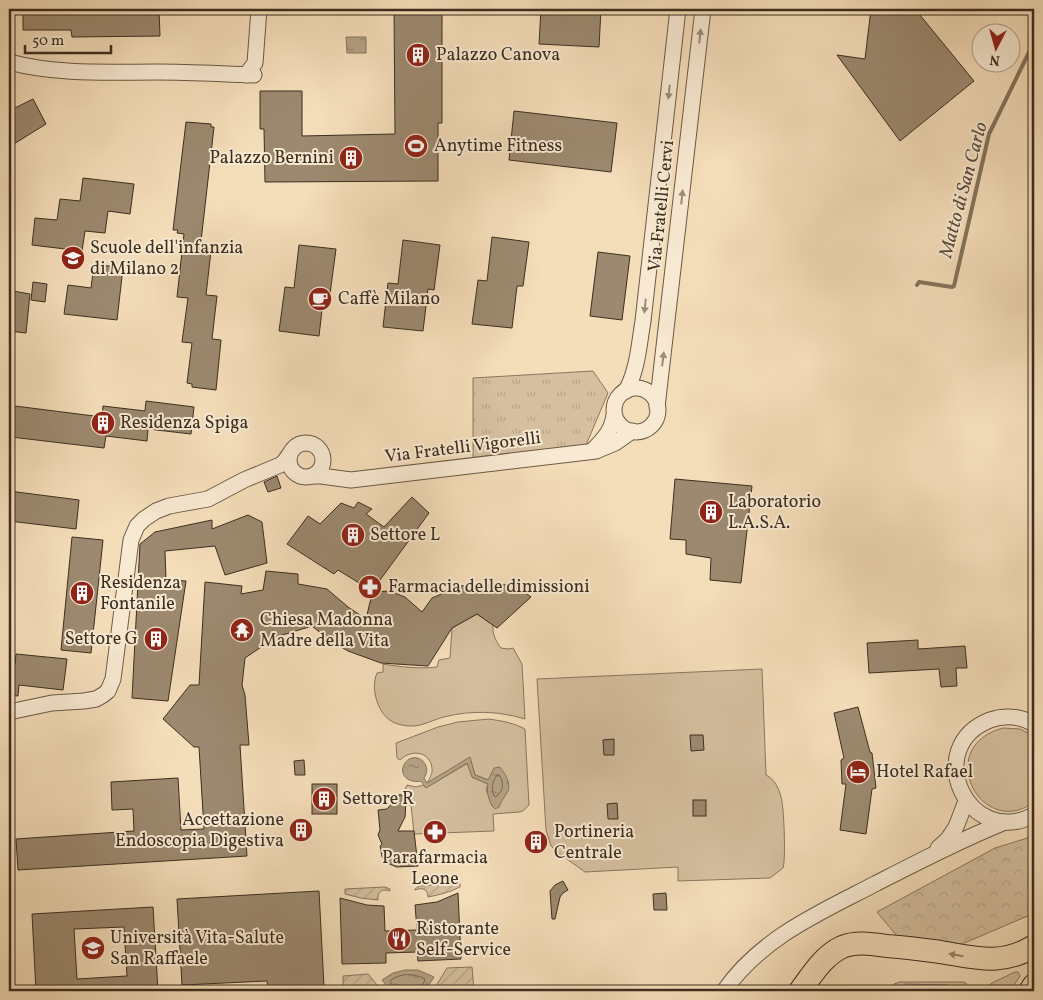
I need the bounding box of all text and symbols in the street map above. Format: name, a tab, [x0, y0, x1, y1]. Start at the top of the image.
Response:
scale bar	[25, 22, 111, 54]
north arrow	[970, 22, 1020, 72]
one-way arrow	[696, 27, 704, 43]
text: 50 m	[32, 31, 64, 52]
building icon: Palazzo Canova	[405, 42, 431, 68]
place label: Palazzo Canova	[436, 43, 560, 68]
text: N	[989, 49, 1001, 69]
one-way arrow	[665, 84, 673, 100]
water label: Matto di San Carlo	[933, 119, 995, 262]
sports icon: Anytime Fitness	[403, 133, 429, 159]
place label: Anytime Fitness	[434, 134, 562, 159]
street label: Via Fratelli Cervi	[643, 139, 681, 273]
building icon: Palazzo Bernini	[338, 145, 364, 171]
place label: Palazzo Bernini	[209, 146, 334, 171]
one-way arrow	[678, 189, 686, 205]
place label: Scuole dell'infanzia di Milano 2	[90, 236, 243, 282]
school or university icon: Scuole dell'infanzia di Milano 2	[60, 245, 86, 271]
cafe icon: Caffè Milano	[307, 286, 333, 312]
place label: Caffè Milano	[338, 287, 440, 312]
one-way arrow	[641, 298, 649, 314]
one-way arrow	[659, 350, 667, 366]
building icon: Residenza Spiga	[90, 410, 116, 436]
place label: Residenza Spiga	[120, 411, 248, 436]
street label: Via Fratelli Vigorelli	[384, 426, 542, 470]
place label: Laboratorio L.A.S.A.	[728, 490, 821, 536]
building icon: Laboratorio L.A.S.A.	[698, 499, 724, 525]
building icon: Settore L	[340, 522, 366, 548]
place label: Settore L	[370, 523, 440, 548]
place label: Residenza Fontanile	[100, 571, 181, 617]
pharmacy icon: Farmacia delle dimissioni	[357, 574, 383, 600]
place label: Farmacia delle dimissioni	[388, 575, 590, 600]
building icon: Residenza Fontanile	[69, 580, 95, 606]
place label: Chiesa Madonna Madre della Vita	[260, 608, 393, 654]
temple icon: Chiesa Madonna Madre della Vita	[229, 617, 255, 643]
building icon: Settore G	[143, 626, 169, 652]
place label: Settore G	[65, 627, 138, 652]
hotel icon: Hotel Rafael	[845, 759, 871, 785]
place label: Hotel Rafael	[876, 760, 973, 785]
building icon: Settore R	[311, 786, 337, 812]
place label: Settore R	[342, 787, 414, 812]
place label: Accettazione Endoscopia Digestiva	[115, 808, 284, 854]
building icon: Accettazione Endoscopia Digestiva	[288, 817, 314, 843]
pharmacy icon: Parafarmacia Leone	[422, 819, 448, 845]
place label: Portineria Centrale	[554, 820, 634, 866]
building icon: Portineria Centrale	[523, 829, 549, 855]
place label: Parafarmacia Leone	[382, 846, 488, 892]
place label: Ristorante Self-Service	[416, 917, 511, 963]
place label: Università Vita-Salute San Raffaele	[110, 926, 284, 972]
restaurant icon: Ristorante Self-Service	[386, 926, 412, 952]
school or university icon: Università Vita-Salute San Raffaele	[80, 935, 106, 961]
one-way arrow	[947, 950, 963, 958]

